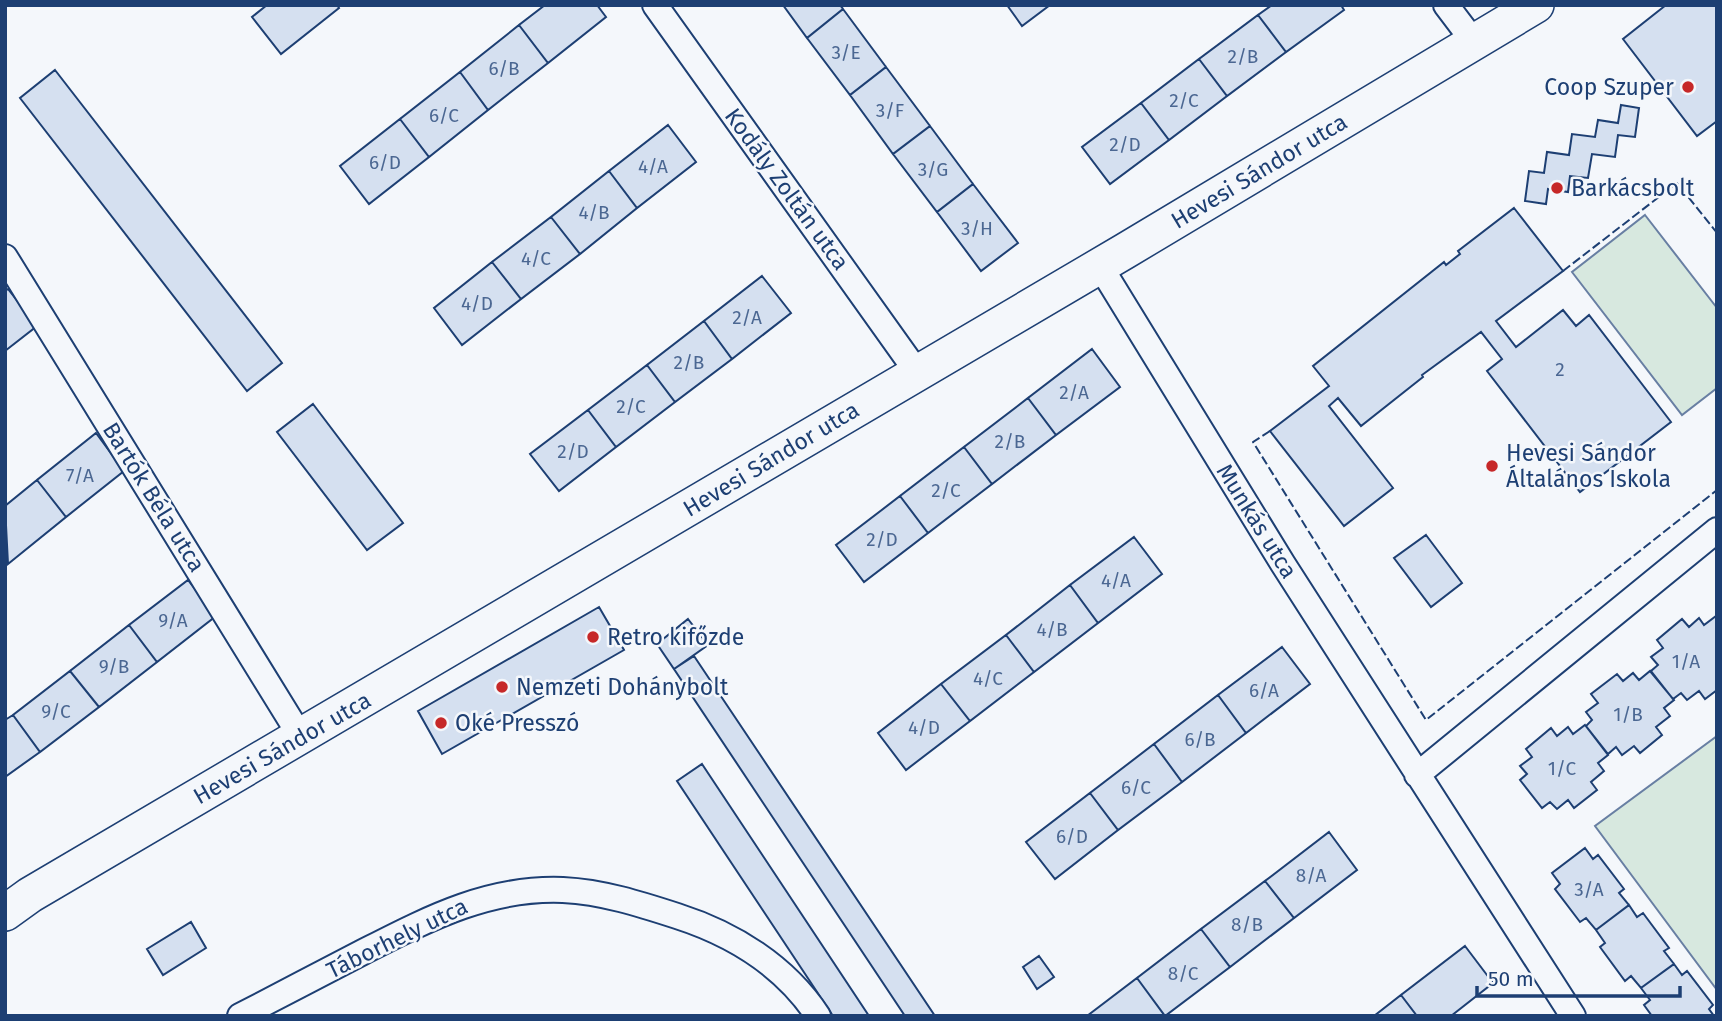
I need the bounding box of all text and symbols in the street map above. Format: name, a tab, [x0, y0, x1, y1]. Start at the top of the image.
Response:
house number: 3/E	[831, 41, 861, 64]
house number: 2/B	[1228, 45, 1258, 68]
house number: 6/B	[488, 57, 520, 80]
place label: Coop Szuper	[1544, 73, 1674, 101]
marker: Coop Szuper	[1680, 79, 1696, 95]
house number: 2/C	[1169, 89, 1199, 112]
house number: 3/F	[876, 99, 904, 122]
street label: Kodály Zoltán utca	[719, 103, 855, 275]
house number: 6/C	[429, 104, 459, 127]
street label: Hevesi Sándor utca	[1166, 107, 1352, 235]
house number: 2/D	[1109, 133, 1141, 156]
house number: 6/D	[369, 151, 401, 174]
house number: 4/A	[638, 155, 668, 178]
house number: 3/G	[918, 158, 948, 181]
place label: Barkácsbolt	[1571, 174, 1695, 202]
marker: Barkácsbolt	[1549, 180, 1565, 196]
house number: 4/B	[578, 201, 610, 224]
house number: 3/H	[961, 217, 993, 240]
house number: 4/C	[521, 247, 551, 270]
house number: 4/D	[461, 292, 493, 315]
house number: 2/A	[732, 306, 762, 329]
house number: 2/B	[674, 351, 704, 374]
house number: 2	[1555, 358, 1565, 381]
house number: 2/A	[1059, 381, 1089, 404]
house number: 2/C	[616, 395, 646, 418]
street label: Hevesi Sándor utca	[678, 395, 864, 523]
street label: Bartók Béla utca	[97, 417, 211, 577]
house number: 2/B	[995, 430, 1025, 453]
place label: Hevesi Sándor Általános Iskola	[1506, 439, 1671, 493]
house number: 2/D	[557, 440, 589, 463]
street label: Munkás utca	[1211, 458, 1303, 584]
marker: Hevesi Sándor Általános Iskola	[1484, 458, 1500, 474]
house number: 7/A	[66, 464, 94, 487]
house number: 2/C	[931, 479, 961, 502]
house number: 2/D	[866, 528, 898, 551]
house number: 4/A	[1101, 569, 1131, 592]
house number: 9/A	[158, 609, 188, 632]
house number: 4/B	[1036, 618, 1068, 641]
place label: Retro kifőzde	[607, 623, 744, 651]
marker: Retro kifőzde	[585, 629, 601, 645]
house number: 1/A	[1672, 650, 1700, 673]
house number: 9/B	[99, 655, 129, 678]
house number: 4/C	[973, 667, 1003, 690]
place label: Nemzeti Dohánybolt	[516, 673, 729, 701]
marker: Nemzeti Dohánybolt	[494, 679, 510, 695]
house number: 6/A	[1249, 679, 1279, 702]
street label: Hevesi Sándor utca	[188, 686, 376, 810]
house number: 9/C	[41, 700, 71, 723]
house number: 1/B	[1613, 703, 1643, 726]
place label: Oké Presszó	[455, 709, 579, 737]
marker: Oké Presszó	[433, 715, 449, 731]
house number: 4/D	[908, 716, 940, 739]
house number: 6/B	[1184, 728, 1216, 751]
house number: 1/C	[1548, 757, 1577, 780]
house number: 6/C	[1121, 776, 1151, 799]
house number: 6/D	[1056, 825, 1088, 848]
house number: 8/A	[1296, 864, 1326, 887]
house number: 3/A	[1574, 878, 1604, 901]
street label: Táborhely utca	[322, 892, 472, 984]
house number: 8/B	[1231, 913, 1263, 936]
scale bar	[1477, 954, 1680, 998]
house number: 8/C	[1168, 962, 1199, 985]
text: 50 m	[1488, 966, 1534, 992]

